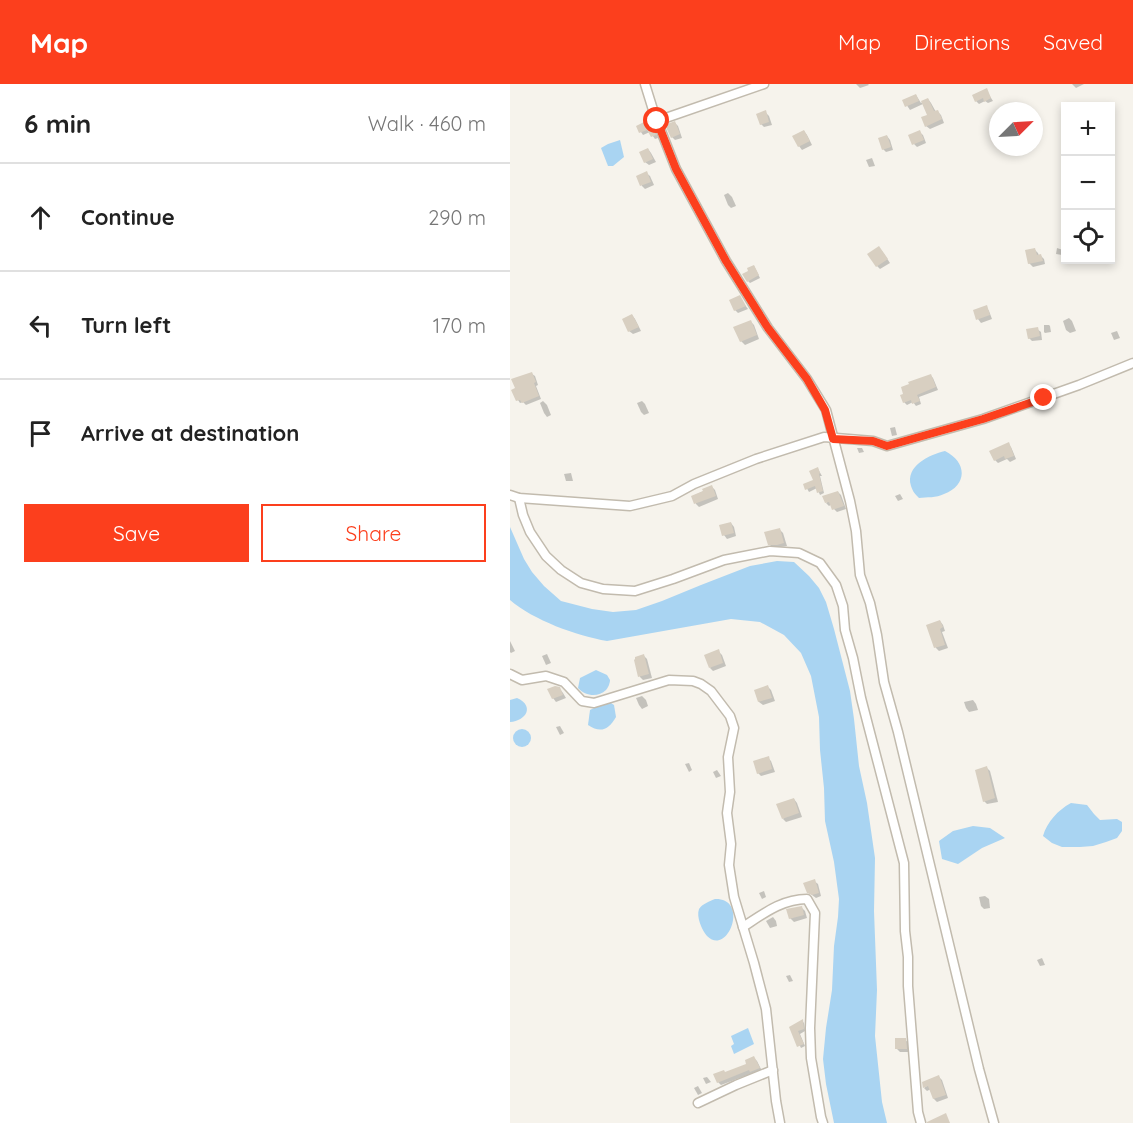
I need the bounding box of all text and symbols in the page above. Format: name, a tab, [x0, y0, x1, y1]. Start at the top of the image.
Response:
text: Map	[30, 25, 88, 60]
text: Map	[838, 29, 881, 55]
text: Directions	[914, 29, 1010, 55]
text: Saved	[1043, 29, 1103, 55]
north arrow	[989, 102, 1043, 156]
map controls	[1061, 102, 1115, 264]
button: +	[1061, 102, 1115, 156]
text: 6 min	[24, 107, 91, 140]
route start	[643, 107, 669, 133]
text: Walk · 460 m	[368, 111, 486, 136]
button: −	[1061, 156, 1115, 210]
icon: ahead	[24, 201, 57, 234]
text: Continue	[81, 203, 175, 231]
text: 290 m	[428, 205, 486, 230]
button: locate	[1061, 210, 1115, 264]
icon: left	[24, 309, 57, 342]
text: Turn left	[81, 311, 171, 339]
text: 170 m	[433, 313, 486, 338]
route end	[1030, 384, 1056, 410]
icon: arrive	[24, 417, 57, 450]
text: Arrive at destination	[81, 419, 299, 447]
button: Save	[24, 504, 249, 562]
button: Share	[261, 504, 486, 562]

